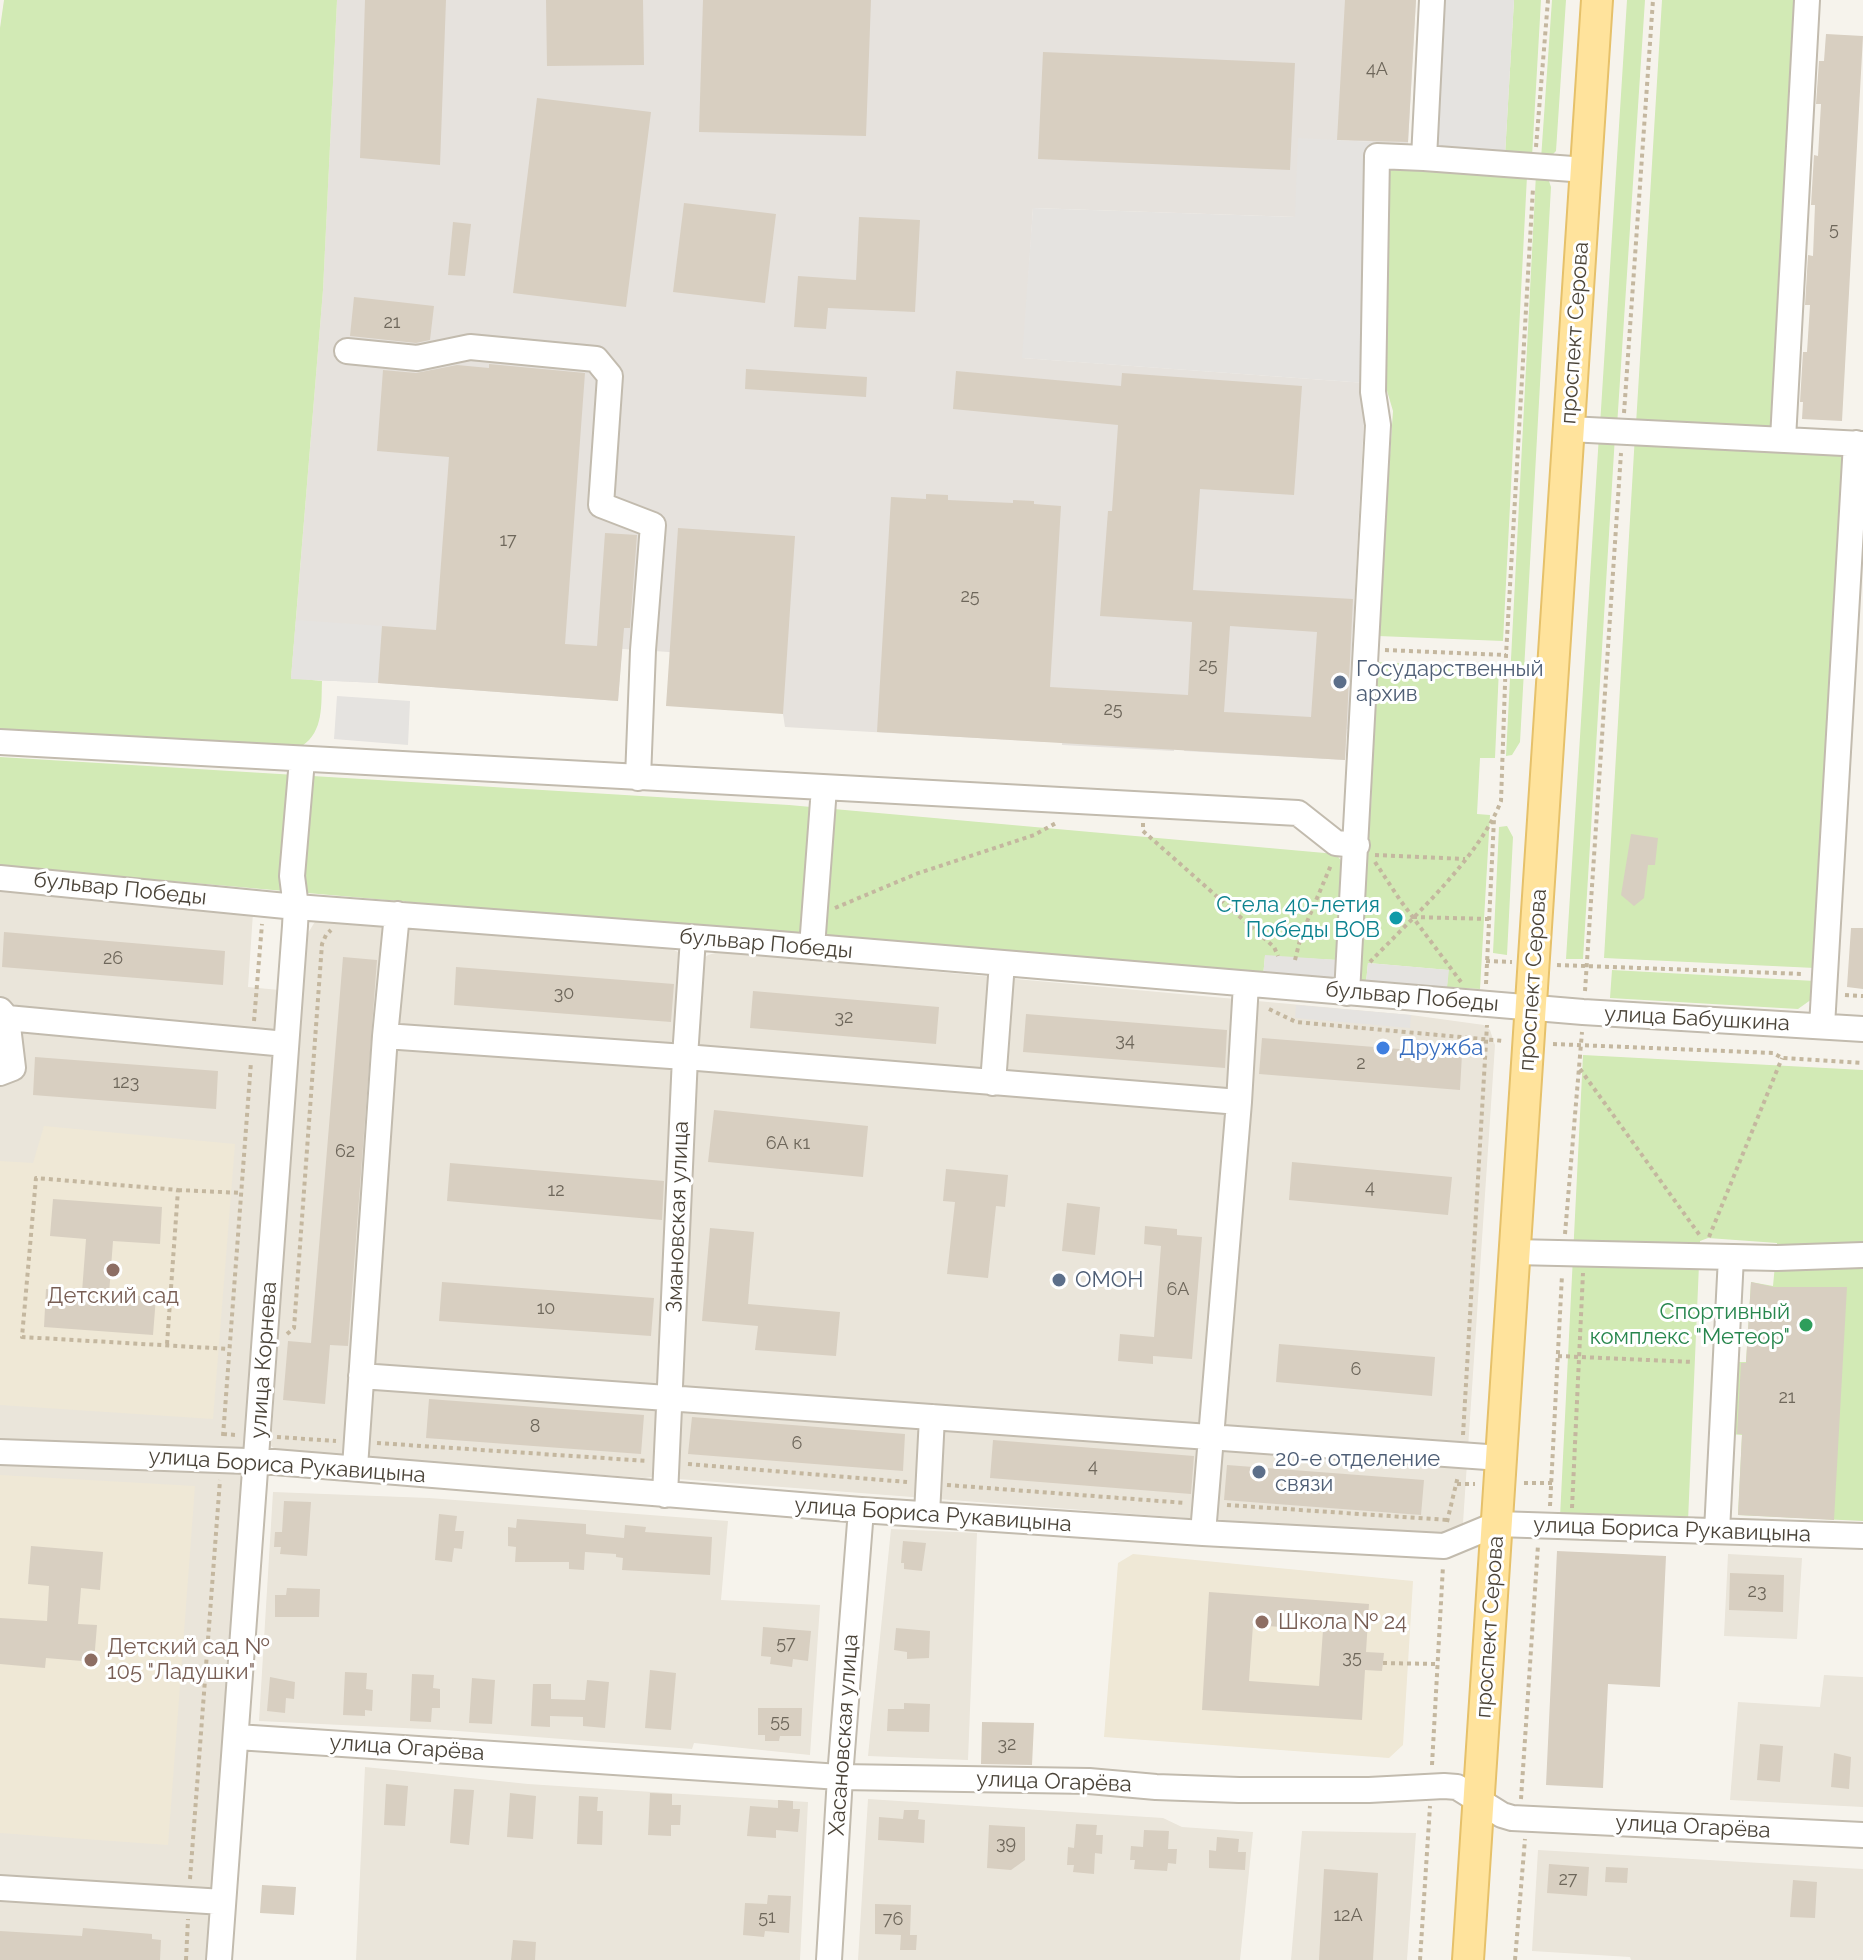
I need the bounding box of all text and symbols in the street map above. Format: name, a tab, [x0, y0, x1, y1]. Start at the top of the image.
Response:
house number: 4А	[1366, 59, 1388, 81]
house number: 5	[1829, 219, 1839, 241]
street label: проспект Серова	[1555, 241, 1595, 425]
house number: 21	[383, 312, 401, 334]
house number: 17	[499, 530, 517, 552]
house number: 25	[960, 586, 980, 608]
house number: 25	[1198, 655, 1218, 677]
place label: Государственный архив	[1356, 656, 1543, 708]
marker: Государственный архив	[1331, 673, 1349, 691]
house number: 25	[1103, 699, 1123, 721]
street label: бульвар Победы	[32, 867, 208, 911]
street label: проспект Серова	[1513, 888, 1553, 1072]
place label: Стела 40-летия Победы ВОВ	[1216, 892, 1380, 944]
marker: Стела 40-летия Победы ВОВ	[1387, 909, 1405, 927]
street label: бульвар Победы	[678, 923, 854, 965]
house number: 26	[103, 948, 123, 970]
street label: бульвар Победы	[1324, 976, 1500, 1018]
house number: 30	[554, 983, 574, 1005]
street label: улица Бабушкина	[1603, 1001, 1791, 1037]
house number: 32	[835, 1007, 853, 1029]
house number: 34	[1115, 1030, 1135, 1052]
place label: Дружба	[1399, 1035, 1483, 1061]
marker: Дружба	[1374, 1039, 1392, 1057]
house number: 2	[1356, 1053, 1366, 1075]
house number: 123	[113, 1072, 139, 1094]
street label: Змановская улица	[661, 1121, 695, 1313]
house number: 6А к1	[766, 1133, 810, 1155]
house number: 62	[335, 1141, 355, 1163]
house number: 4	[1365, 1177, 1375, 1199]
house number: 12	[547, 1180, 565, 1202]
marker: Детский сад	[104, 1261, 122, 1279]
place label: ОМОН	[1075, 1267, 1144, 1293]
marker: ОМОН	[1050, 1271, 1068, 1289]
house number: 6А	[1167, 1279, 1189, 1301]
street label: улица Корнева	[245, 1281, 283, 1439]
place label: Детский сад	[47, 1283, 179, 1309]
house number: 10	[537, 1298, 555, 1320]
place label: Спортивный комплекс "Метеор"	[1590, 1299, 1790, 1350]
marker: Спортивный комплекс "Метеор"	[1797, 1316, 1815, 1334]
house number: 6	[1351, 1359, 1361, 1381]
house number: 21	[1778, 1387, 1796, 1409]
house number: 8	[530, 1416, 540, 1438]
house number: 6	[792, 1433, 802, 1455]
street label: улица Бориса Рукавицына	[147, 1443, 427, 1489]
place label: 20-е отделение связи	[1275, 1446, 1440, 1498]
house number: 4	[1088, 1456, 1098, 1478]
marker: 20-е отделение связи	[1250, 1463, 1268, 1481]
street label: улица Бориса Рукавицына	[793, 1492, 1073, 1538]
street label: улица Бориса Рукавицына	[1533, 1512, 1811, 1548]
street label: проспект Серова	[1470, 1535, 1510, 1719]
house number: 23	[1748, 1581, 1766, 1603]
place label: Школа № 24	[1278, 1609, 1407, 1635]
marker: Школа № 24	[1253, 1613, 1271, 1631]
house number: 57	[776, 1633, 796, 1655]
street label: Хасановская улица	[824, 1633, 864, 1837]
place label: Детский сад № 105 "Ладушки"	[107, 1634, 270, 1686]
house number: 35	[1342, 1647, 1362, 1669]
marker: Детский сад № 105 "Ладушки"	[82, 1651, 100, 1669]
house number: 55	[770, 1711, 790, 1733]
street label: улица Огарёва	[329, 1729, 485, 1767]
house number: 32	[998, 1734, 1016, 1756]
street label: улица Огарёва	[976, 1766, 1132, 1798]
street label: улица Огарёва	[1615, 1810, 1771, 1844]
house number: 39	[996, 1833, 1016, 1855]
house number: 27	[1558, 1869, 1578, 1891]
house number: 12А	[1333, 1905, 1363, 1927]
house number: 51	[758, 1907, 776, 1929]
house number: 76	[883, 1909, 903, 1931]

